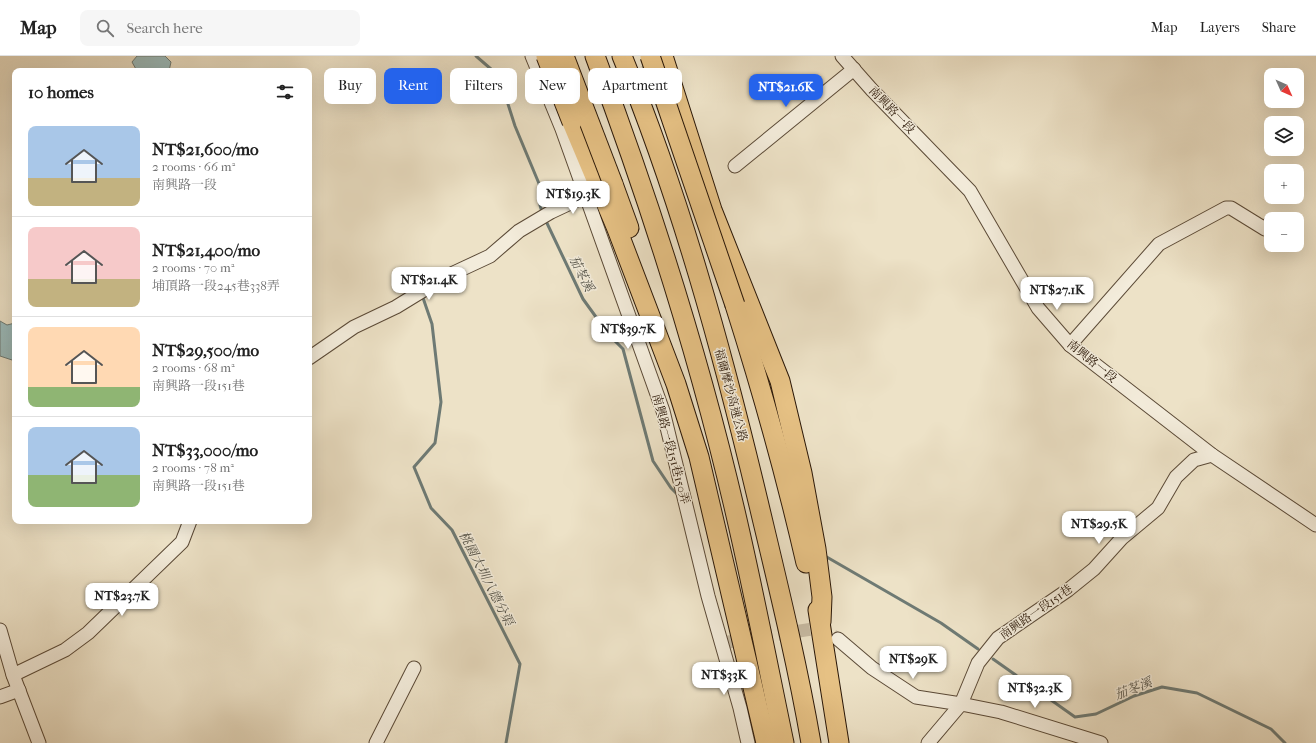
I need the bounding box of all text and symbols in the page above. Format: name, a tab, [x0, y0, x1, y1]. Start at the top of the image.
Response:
search box	[80, 10, 360, 46]
text: Map	[20, 17, 56, 39]
icon: search	[94, 17, 116, 39]
text: Search here	[126, 19, 203, 37]
text: Map	[1151, 19, 1178, 36]
text: Layers	[1200, 19, 1240, 36]
text: Share	[1262, 19, 1296, 36]
chip: Buy	[324, 68, 376, 104]
chip: Rent	[384, 68, 442, 104]
chip: Filters	[450, 68, 517, 104]
chip: New	[525, 68, 580, 104]
chip: Apartment	[588, 68, 682, 104]
north arrow	[1264, 68, 1304, 108]
map controls	[1264, 68, 1304, 252]
pin: NT$21.6K	[745, 74, 827, 108]
text: NT$21.6K	[758, 79, 814, 94]
icon: filters	[274, 81, 296, 103]
text: 10 homes	[28, 82, 94, 102]
street label: 南興路一段	[866, 84, 918, 136]
button: layers	[1264, 116, 1304, 156]
text: NT$21,600/mo	[152, 139, 259, 159]
icon: home	[60, 142, 108, 190]
text: 2 rooms · 66 m²	[152, 159, 235, 174]
button: +	[1264, 164, 1304, 204]
text: 南興路一段	[152, 177, 217, 192]
pin: NT$19.3K	[532, 181, 614, 215]
text: NT$19.3K	[546, 186, 600, 201]
button: −	[1264, 212, 1304, 252]
text: NT$21,400/mo	[152, 240, 260, 260]
icon: home	[60, 243, 108, 291]
water label: 茄苳溪	[566, 252, 598, 296]
text: 2 rooms · 70 m²	[152, 260, 235, 275]
pin: NT$21.4K	[388, 267, 470, 301]
text: NT$21.4K	[400, 272, 458, 287]
pin: NT$27.1K	[1016, 277, 1098, 311]
text: 埔頂路一段245巷338弄	[152, 278, 280, 293]
text: NT$27.1K	[1029, 282, 1085, 297]
pin: NT$39.7K	[587, 316, 669, 350]
text: NT$39.7K	[600, 321, 656, 336]
street label: 南興路一段	[1064, 337, 1120, 385]
text: NT$29,500/mo	[152, 340, 259, 360]
icon: home	[60, 343, 108, 391]
street label: 福爾摩沙高速公路	[712, 347, 750, 443]
text: 2 rooms · 68 m²	[152, 360, 235, 375]
text: 南興路一段151巷	[152, 378, 245, 393]
street label: 南興路一段151巷150弄	[650, 392, 692, 506]
text: NT$33,000/mo	[152, 440, 258, 460]
icon: home	[60, 443, 108, 491]
text: 2 rooms · 78 m²	[152, 460, 234, 475]
text: 南興路一段151巷	[152, 478, 245, 493]
pin: NT$29.5K	[1058, 511, 1140, 545]
text: NT$29.5K	[1071, 516, 1127, 531]
water label: 桃園大圳八德分渠	[456, 528, 518, 630]
street label: 南興路一段151巷	[997, 582, 1075, 642]
pin: NT$23.7K	[81, 583, 163, 617]
text: NT$23.7K	[94, 588, 150, 603]
pin: NT$29K	[880, 646, 946, 680]
text: NT$29K	[889, 651, 937, 666]
pin: NT$33K	[691, 662, 757, 696]
text: NT$33K	[701, 667, 747, 682]
water label: 茄苳溪	[1112, 674, 1156, 702]
pin: NT$32.3K	[994, 675, 1076, 709]
text: NT$32.3K	[1007, 680, 1063, 695]

